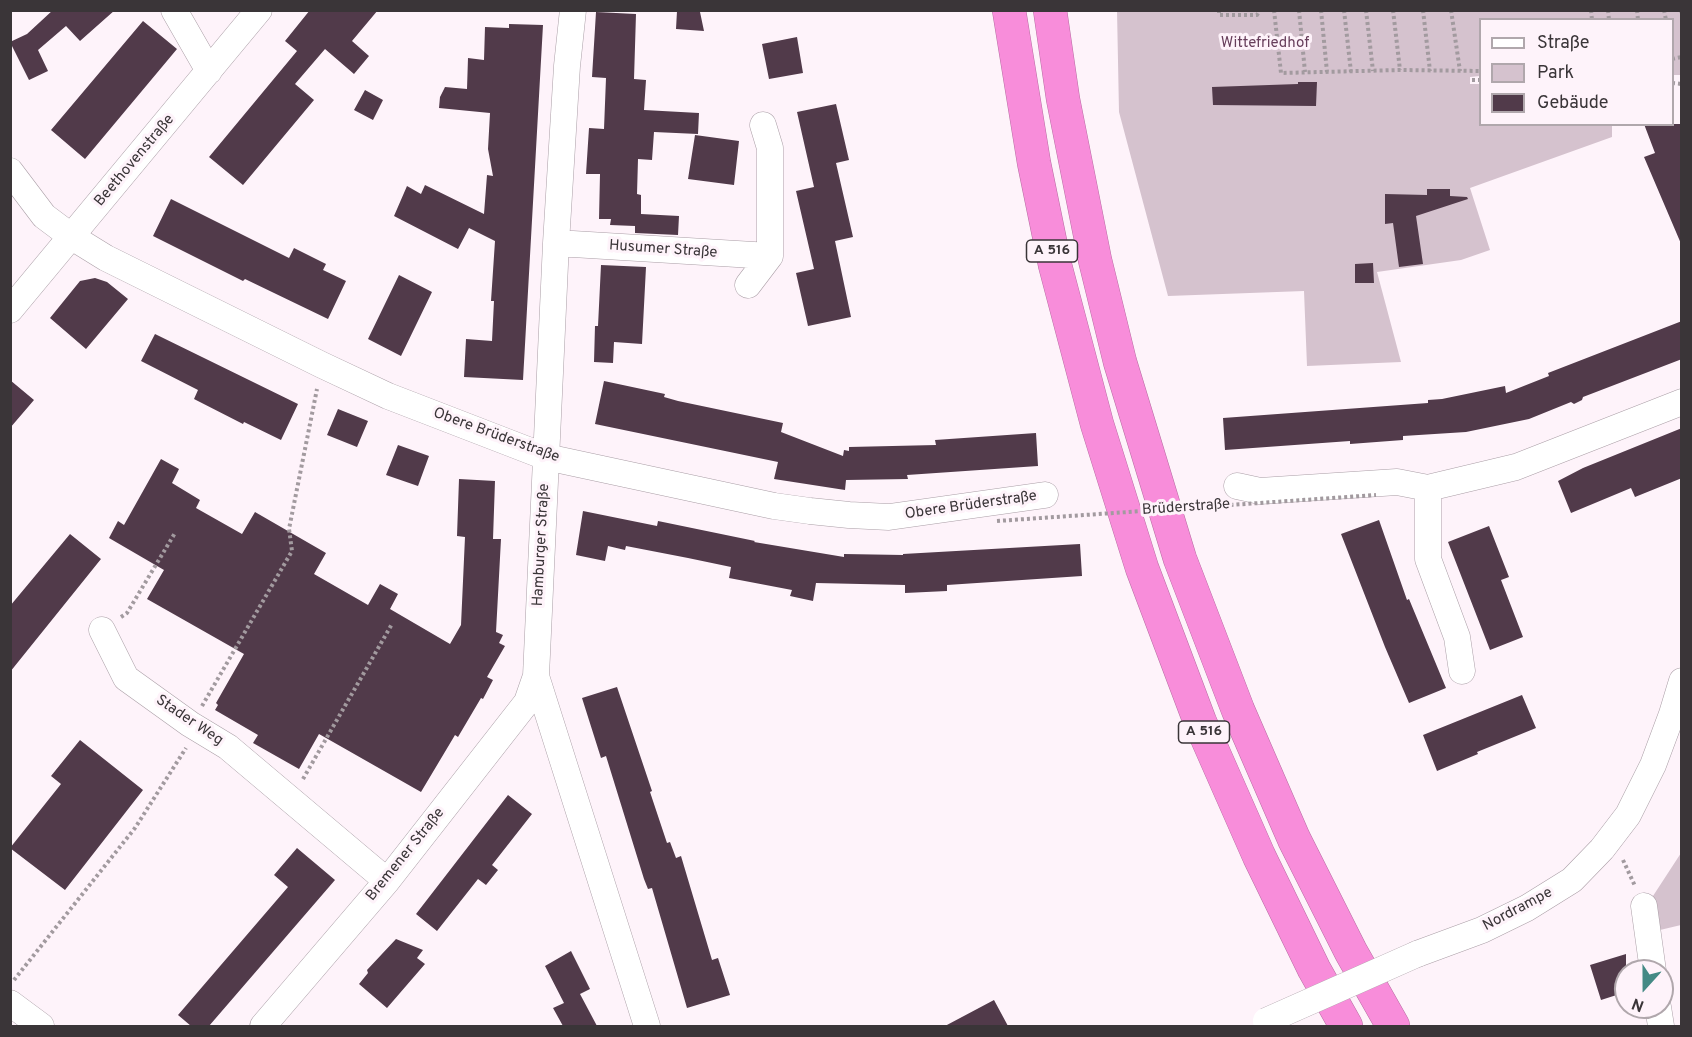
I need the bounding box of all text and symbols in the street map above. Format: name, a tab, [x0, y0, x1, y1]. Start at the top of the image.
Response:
legend	[1479, 18, 1674, 126]
text: Straße	[1537, 32, 1589, 55]
park label: Wittefriedhof	[1221, 35, 1309, 53]
text: Park	[1537, 62, 1574, 85]
text: Gebäude	[1537, 92, 1609, 115]
street label: Beethovenstraße	[91, 111, 179, 211]
street label: Husumer Straße	[608, 237, 718, 263]
road number: A 516	[1026, 240, 1078, 262]
street label: Obere Brüderstraße	[430, 405, 562, 467]
street label: Hamburger Straße	[530, 483, 554, 607]
street label: Obere Brüderstraße	[904, 488, 1038, 524]
street label: Brüderstraße	[1141, 496, 1231, 520]
street label: Stader Weg	[152, 692, 226, 750]
road number: A 516	[1178, 721, 1230, 743]
street label: Bremener Straße	[363, 805, 449, 905]
street label: Nordrampe	[1480, 884, 1556, 936]
north arrow	[1614, 959, 1674, 1019]
text: N	[1629, 993, 1647, 1015]

